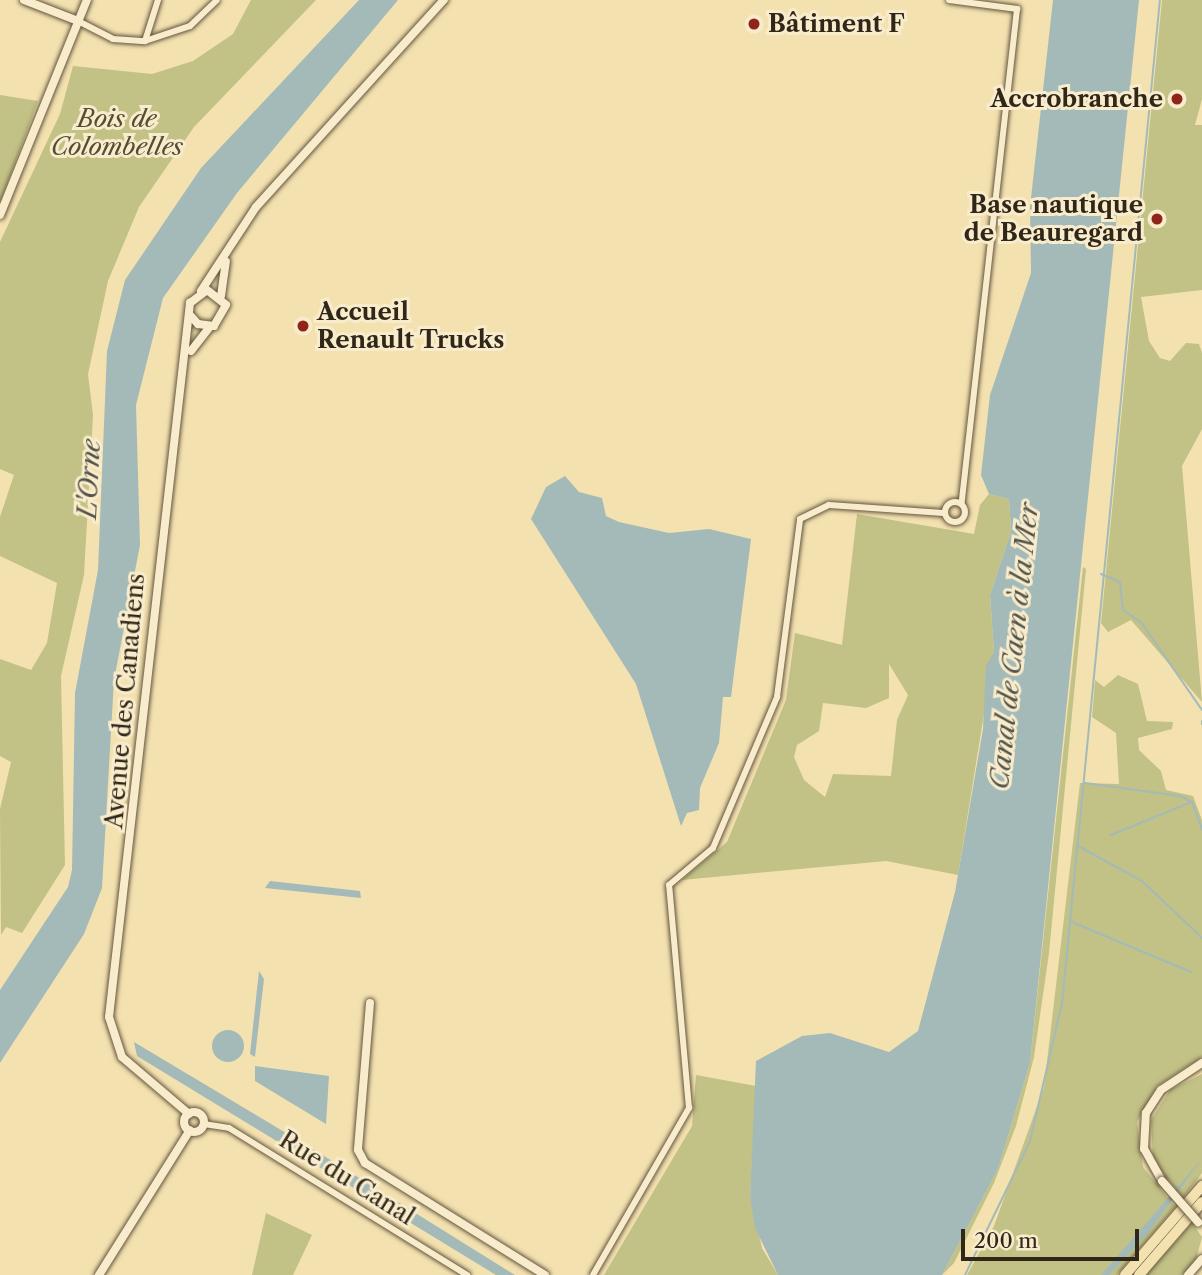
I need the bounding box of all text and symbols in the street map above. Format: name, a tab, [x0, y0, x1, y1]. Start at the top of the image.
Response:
place label: Bâtiment F	[768, 10, 904, 38]
marker: Bâtiment F	[746, 16, 762, 32]
place label: Accrobranche	[990, 85, 1163, 113]
marker: Accrobranche	[1169, 91, 1185, 107]
park label: Bois de Colombelles	[51, 105, 183, 161]
place label: Base nautique de Beauregard	[964, 191, 1143, 247]
marker: Base nautique de Beauregard	[1149, 211, 1165, 227]
place label: Accueil Renault Trucks	[317, 298, 505, 354]
marker: Accueil Renault Trucks	[295, 318, 311, 334]
water label: L'Orne	[72, 438, 108, 520]
water label: Canal de Caen à la Mer	[984, 501, 1046, 791]
street label: Avenue des Canadiens	[99, 572, 151, 830]
street label: Rue du Canal	[274, 1125, 420, 1231]
scale bar	[964, 1216, 1142, 1260]
text: 200 m	[974, 1228, 1038, 1253]

